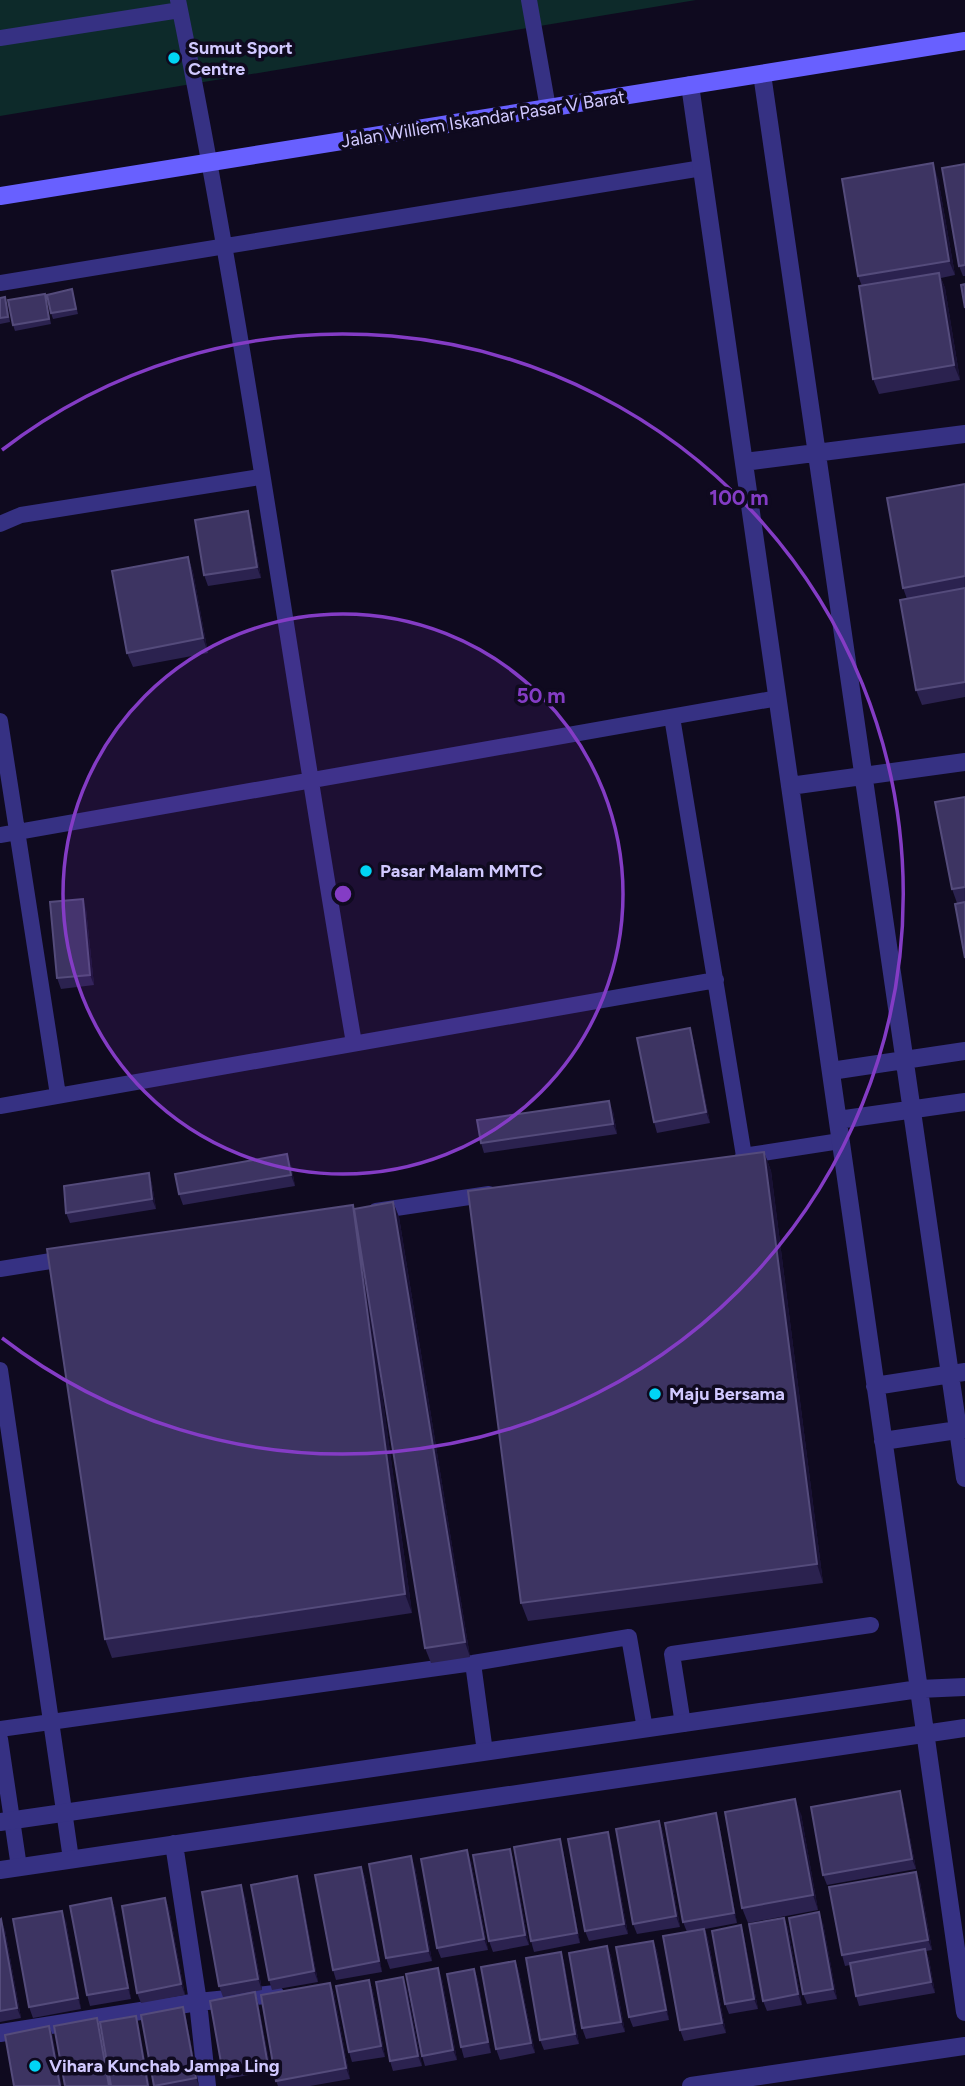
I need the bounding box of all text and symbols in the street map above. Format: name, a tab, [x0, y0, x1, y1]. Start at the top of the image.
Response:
place label: Sumut Sport Centre	[188, 37, 293, 80]
marker: Sumut Sport Centre	[166, 50, 182, 66]
street label: Jalan Williem Iskandar Pasar V Barat	[339, 86, 627, 152]
text: 100 m	[709, 485, 769, 510]
text: 50 m	[516, 683, 566, 708]
place label: Pasar Malam MMTC	[380, 860, 543, 882]
marker: Pasar Malam MMTC	[358, 863, 374, 879]
centre of rings	[331, 882, 355, 906]
place label: Maju Bersama	[669, 1383, 785, 1405]
marker: Maju Bersama	[647, 1386, 663, 1402]
place label: Vihara Kunchab Jampa Ling	[49, 2055, 280, 2077]
marker: Vihara Kunchab Jampa Ling	[27, 2058, 43, 2074]

